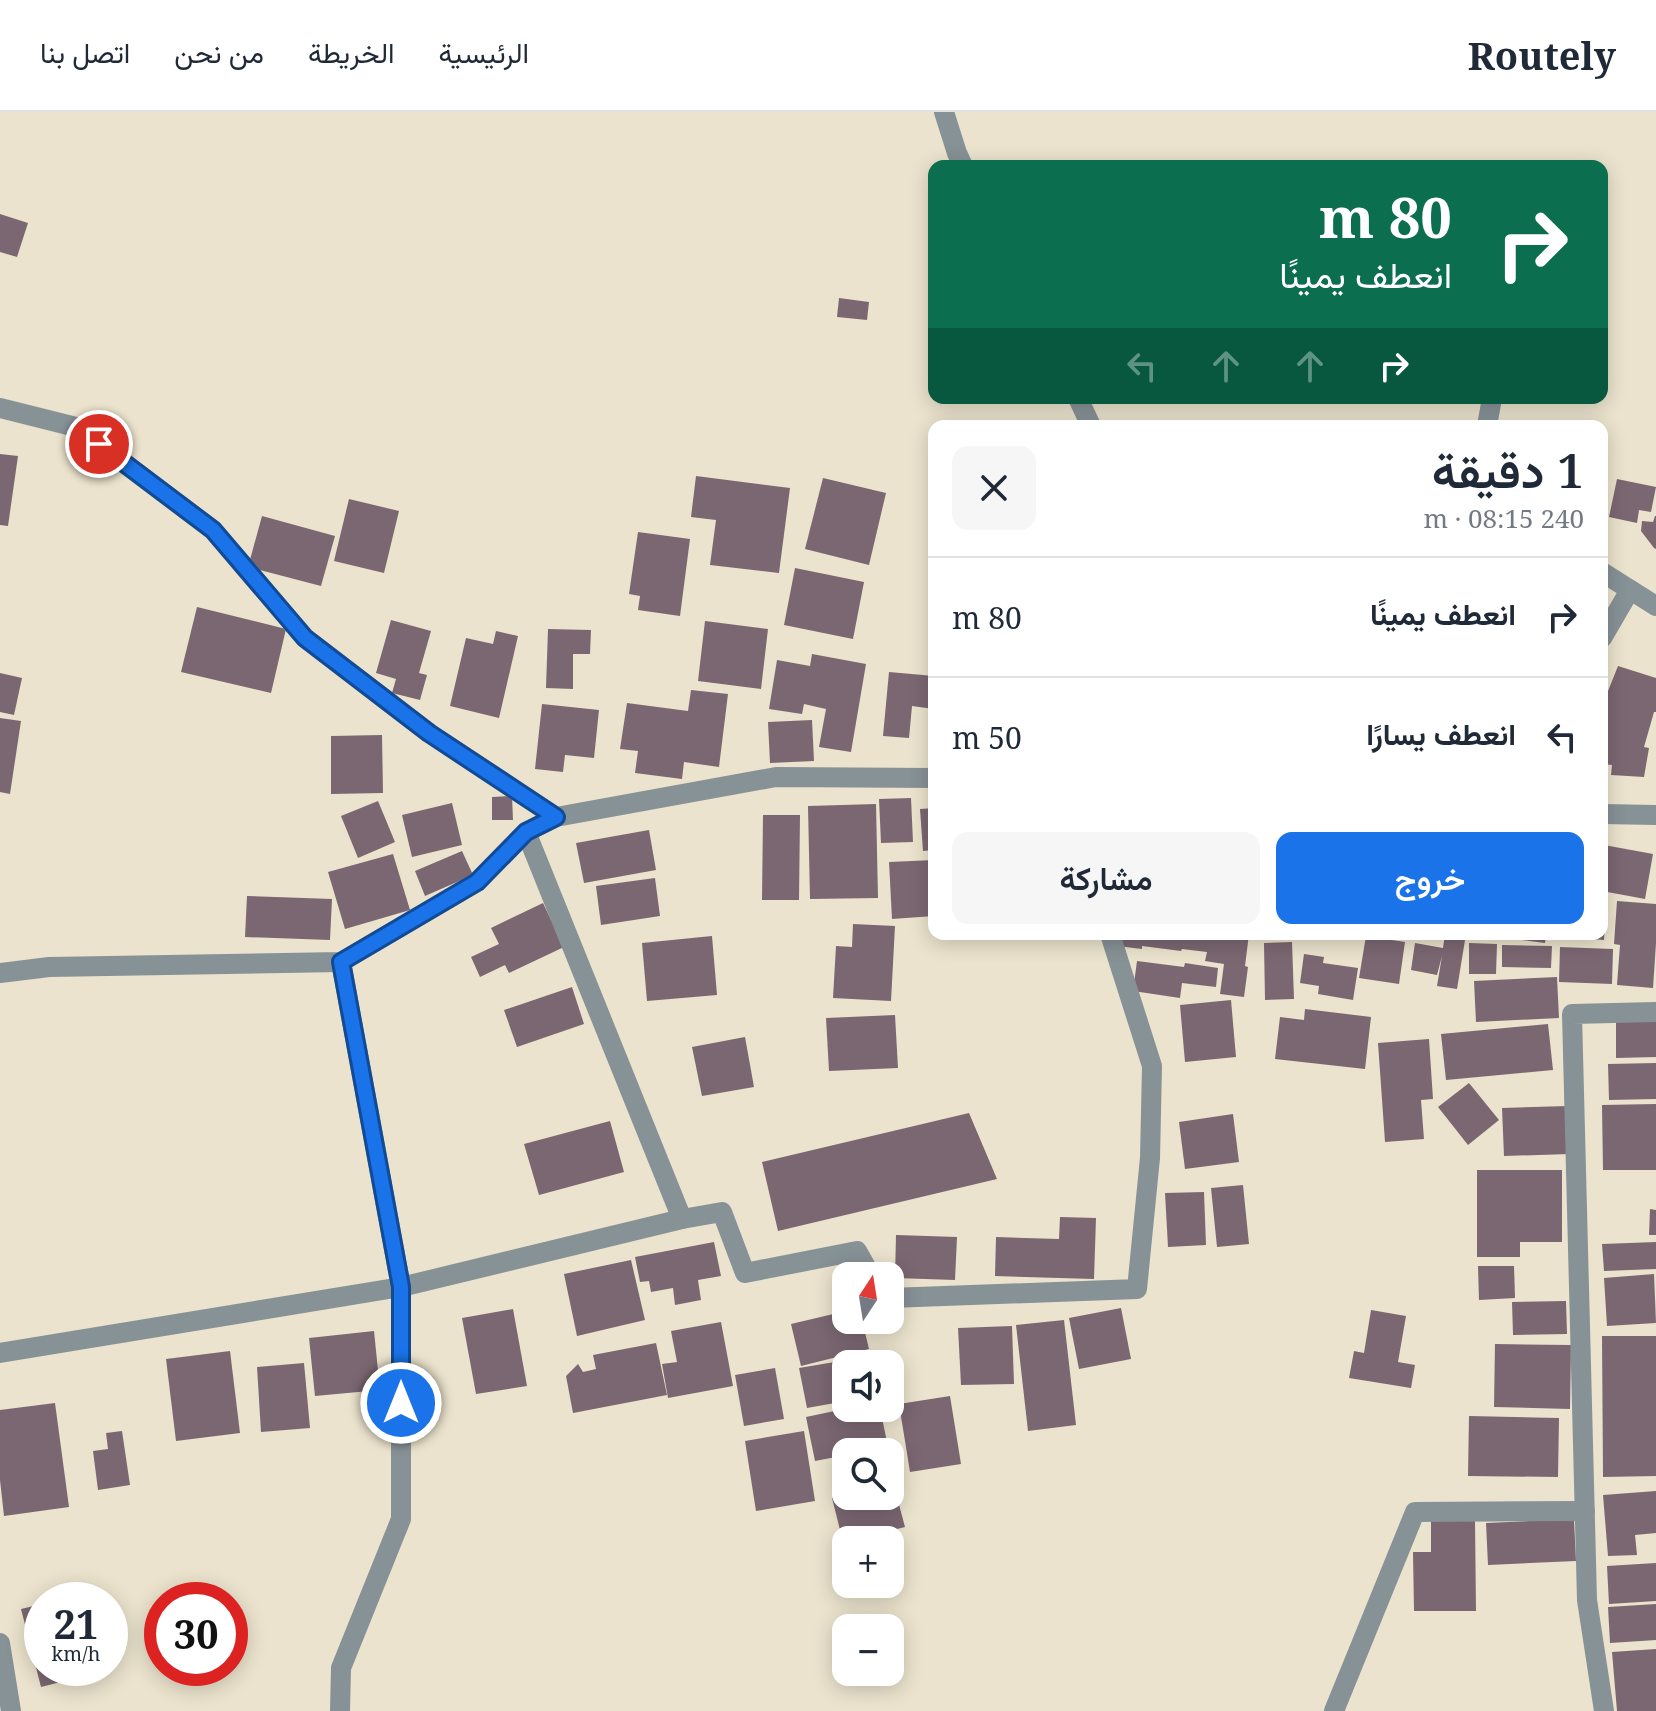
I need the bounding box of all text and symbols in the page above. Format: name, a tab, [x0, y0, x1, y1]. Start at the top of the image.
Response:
text: Routely	[1468, 29, 1616, 81]
text: اتصل بنا	[40, 33, 130, 71]
text: من نحن	[174, 33, 264, 71]
text: الخريطة	[308, 33, 395, 71]
text: الرئيسية	[439, 33, 529, 71]
text: 80 m	[1319, 178, 1452, 254]
icon: right	[1480, 192, 1584, 296]
text: انعطف يمينًا	[1279, 250, 1452, 299]
icon: left	[1120, 344, 1164, 388]
icon: ahead	[1204, 344, 1248, 388]
icon: ahead	[1288, 344, 1332, 388]
icon: right	[1372, 344, 1416, 388]
pin	[65, 410, 133, 478]
icon: arrive	[77, 422, 121, 466]
text: 1 دقيقة	[1432, 437, 1584, 502]
button: close	[952, 446, 1036, 530]
text: 240 m · 08:15	[1423, 500, 1584, 536]
text: انعطف يمينًا	[1370, 593, 1516, 634]
icon: right	[1540, 595, 1584, 639]
text: 80 m	[952, 597, 1022, 638]
text: انعطف يسارًا	[1366, 713, 1516, 754]
icon: left	[1540, 715, 1584, 759]
text: 50 m	[952, 717, 1022, 758]
button: مشاركة	[952, 832, 1260, 924]
button: خروج	[1276, 832, 1584, 924]
north arrow	[832, 1262, 904, 1334]
map controls	[832, 1262, 904, 1686]
button: sound	[832, 1350, 904, 1422]
position arrow	[359, 1361, 443, 1445]
button: search	[832, 1438, 904, 1510]
button: +	[832, 1526, 904, 1598]
speed limit sign: 30	[144, 1582, 248, 1686]
text: 21	[53, 1596, 99, 1651]
button: −	[832, 1614, 904, 1686]
text: km/h	[51, 1640, 101, 1667]

